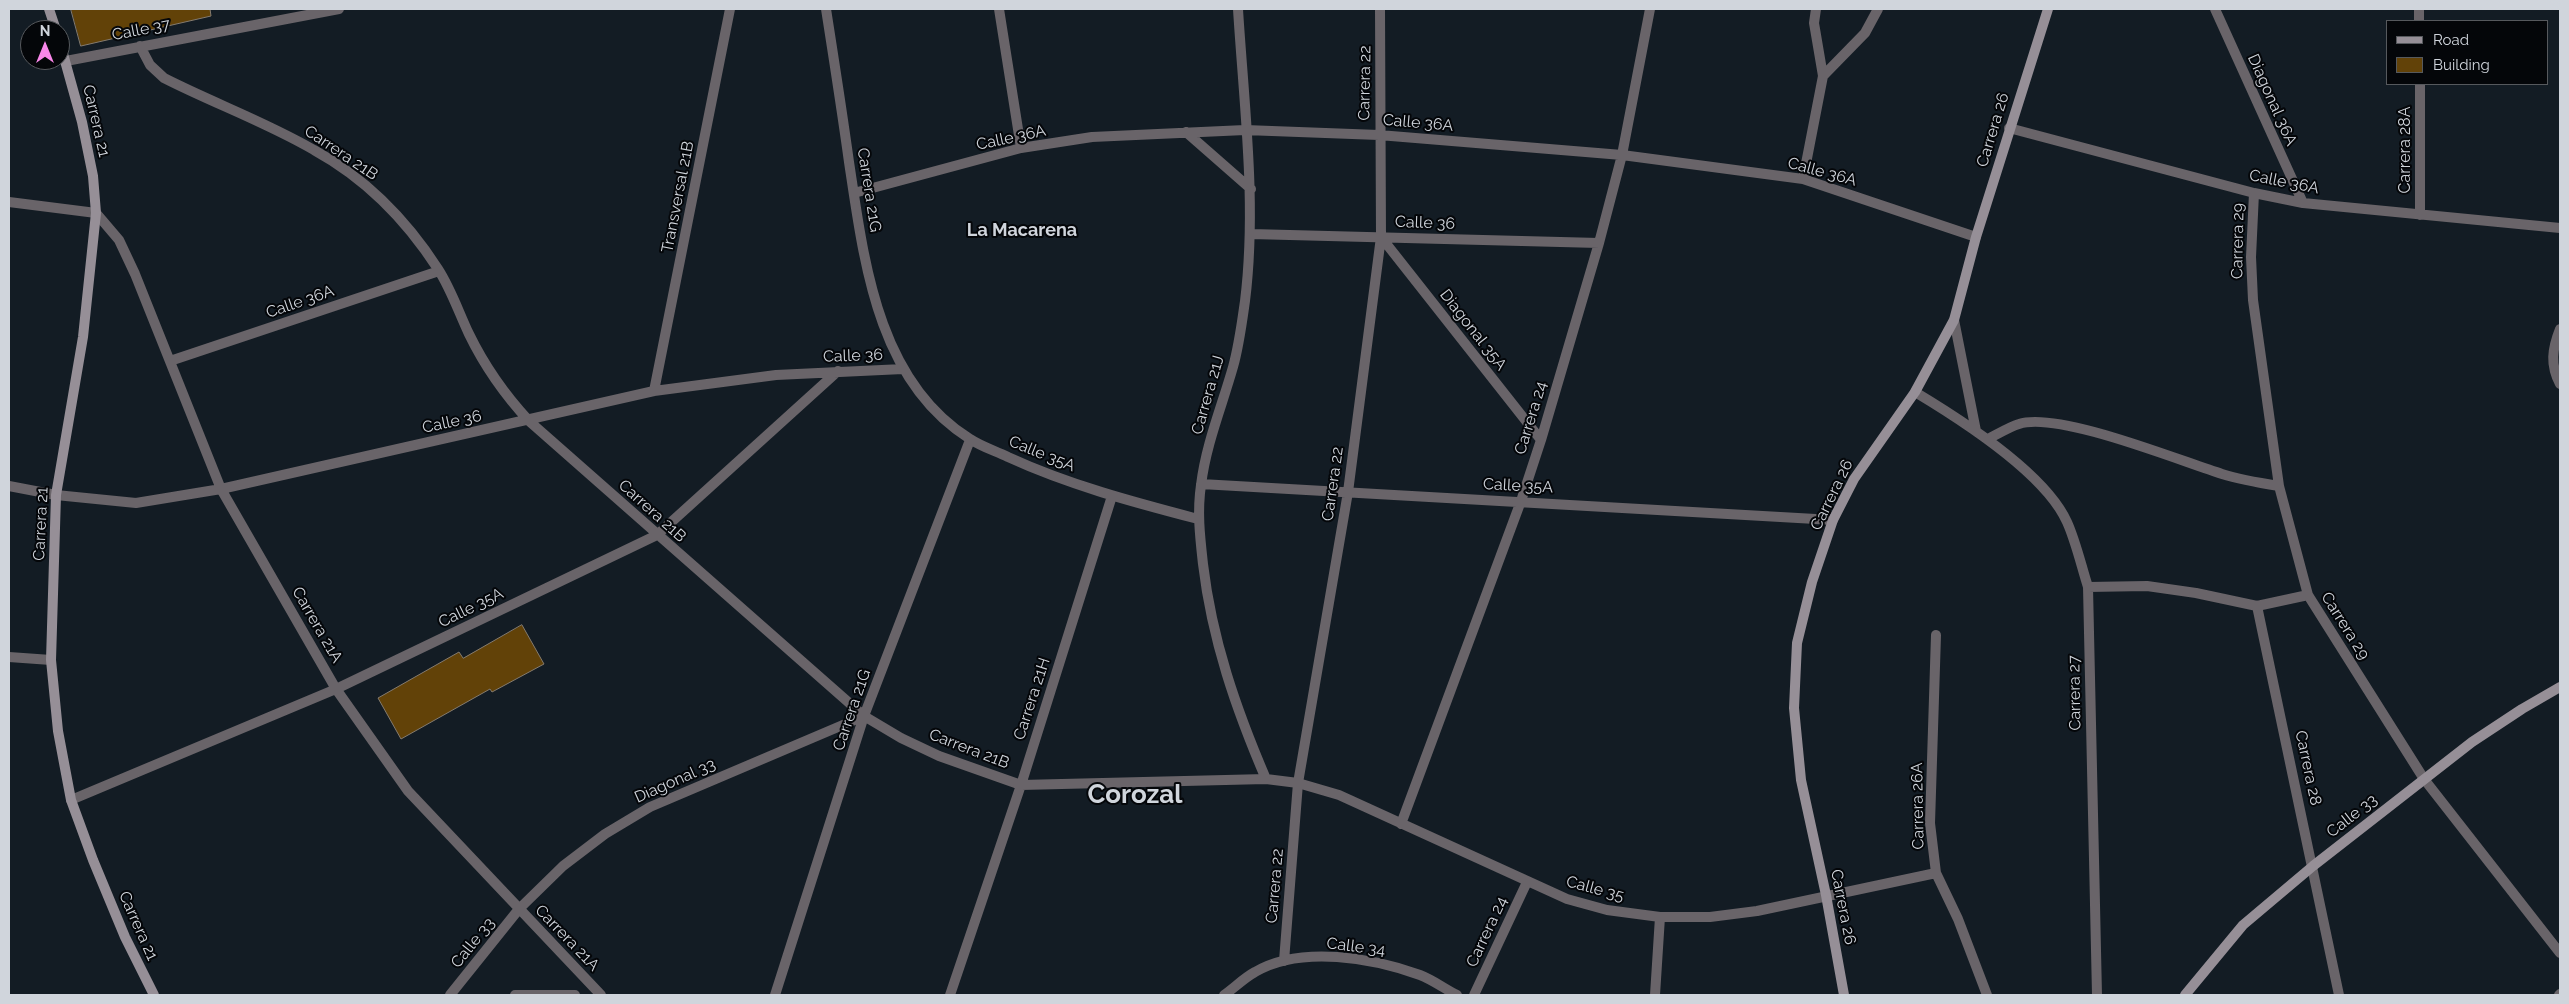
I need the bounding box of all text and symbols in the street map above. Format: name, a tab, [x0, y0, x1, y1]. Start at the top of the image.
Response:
street label: Calle 37	[110, 15, 172, 45]
north arrow	[20, 20, 70, 70]
legend	[2386, 20, 2549, 85]
text: N	[40, 23, 50, 39]
text: Road	[2433, 31, 2469, 49]
street label: Carrera 22	[1355, 45, 1375, 121]
street label: Diagonal 36A	[2243, 51, 2301, 149]
text: Building	[2433, 56, 2490, 74]
street label: Carrera 21	[78, 83, 114, 159]
street label: Carrera 26	[1973, 91, 2013, 169]
street label: Carrera 28A	[2395, 107, 2415, 193]
street label: Calle 36A	[1382, 110, 1454, 136]
street label: Carrera 21B	[301, 121, 381, 185]
street label: Calle 36A	[974, 121, 1048, 155]
street label: Transversal 21B	[658, 139, 698, 255]
street label: Carrera 21G	[853, 146, 885, 234]
street label: Calle 36A	[1785, 154, 1859, 190]
street label: Calle 36A	[2247, 166, 2321, 198]
street label: Carrera 29	[2228, 203, 2248, 279]
street label: Calle 36	[1395, 212, 1455, 234]
district label: La Macarena	[967, 220, 1077, 242]
street label: Calle 36A	[263, 281, 337, 323]
street label: Diagonal 35A	[1435, 286, 1511, 374]
street label: Calle 36	[823, 345, 883, 367]
street label: Carrera 21J	[1188, 353, 1228, 437]
street label: Carrera 24	[1511, 379, 1551, 457]
street label: Calle 36	[421, 406, 483, 438]
street label: Calle 35A	[1006, 432, 1078, 476]
street label: Carrera 22	[1318, 445, 1348, 523]
street label: Carrera 26	[1807, 456, 1857, 534]
street label: Calle 35A	[1483, 475, 1553, 497]
street label: Carrera 21B	[614, 476, 690, 546]
street label: Carrera 21	[29, 487, 53, 561]
street label: Carrera 21A	[288, 584, 346, 666]
street label: Calle 35A	[435, 584, 507, 632]
street label: Carrera 29	[2317, 589, 2373, 663]
street label: Carrera 21H	[1010, 655, 1054, 743]
street label: Carrera 27	[2065, 655, 2085, 731]
street label: Carrera 21G	[829, 667, 875, 753]
street label: Carrera 21B	[926, 725, 1012, 773]
street label: Carrera 28	[2291, 729, 2325, 807]
street label: Diagonal 33	[632, 755, 718, 807]
street label: Carrera 26A	[1908, 762, 1928, 850]
district label: Corozal	[1088, 779, 1182, 811]
street label: Calle 33	[2323, 790, 2381, 842]
street label: Carrera 22	[1262, 848, 1288, 924]
street label: Carrera 26	[1826, 868, 1860, 946]
street label: Calle 35	[1564, 872, 1626, 906]
street label: Carrera 21	[114, 888, 162, 964]
street label: Carrera 24	[1462, 894, 1512, 970]
street label: Carrera 21A	[531, 901, 603, 975]
street label: Calle 33	[447, 914, 499, 972]
street label: Calle 34	[1325, 934, 1387, 960]

